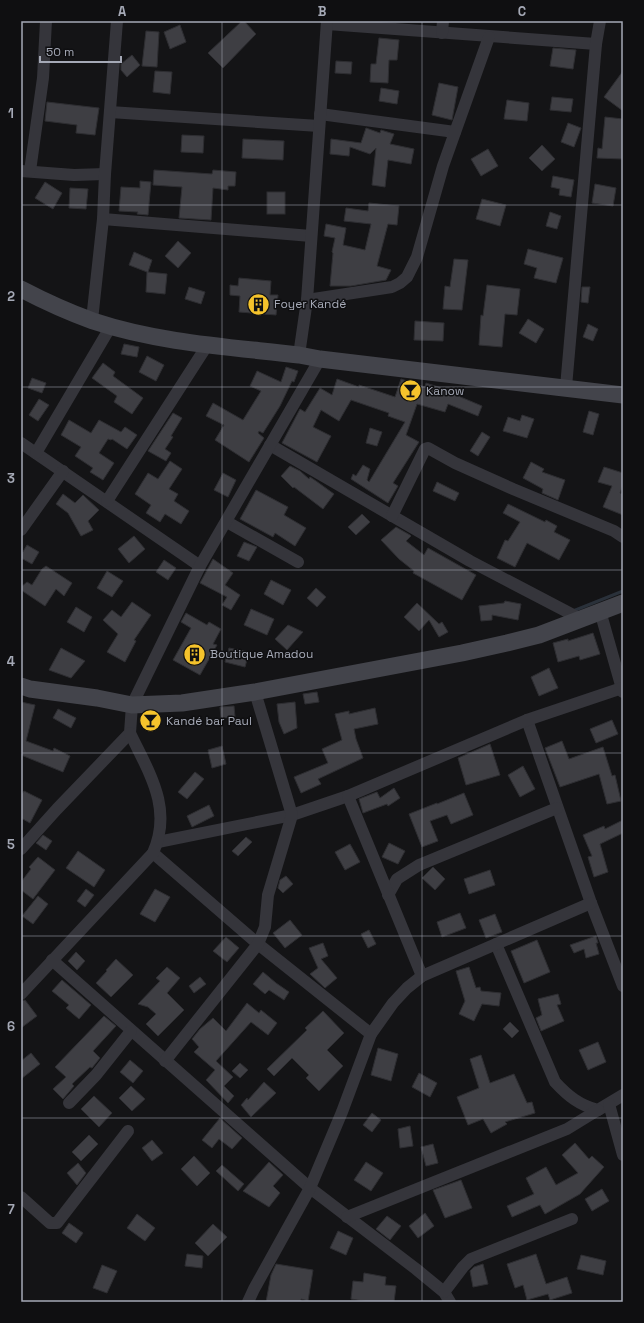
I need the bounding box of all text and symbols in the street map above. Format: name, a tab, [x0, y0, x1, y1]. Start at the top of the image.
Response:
text: A	[118, 3, 127, 20]
text: B	[318, 3, 327, 20]
text: C	[518, 3, 526, 20]
scale bar	[40, 38, 121, 64]
text: 50 m	[46, 44, 74, 60]
text: 1	[8, 105, 14, 122]
text: 2	[7, 288, 15, 305]
building icon: Foyer Kandé	[246, 291, 272, 317]
place label: Foyer Kandé	[274, 296, 346, 312]
bar icon: Kanow	[398, 378, 424, 404]
place label: Kanow	[426, 383, 465, 399]
text: 3	[7, 470, 15, 487]
building icon: Boutique Amadou	[181, 641, 207, 667]
place label: Boutique Amadou	[210, 646, 313, 662]
text: 4	[7, 653, 15, 670]
bar icon: Kandé bar Paul	[138, 708, 164, 734]
place label: Kandé bar Paul	[166, 713, 252, 729]
text: 5	[7, 836, 15, 853]
text: 6	[7, 1018, 15, 1035]
text: 7	[7, 1201, 15, 1218]

